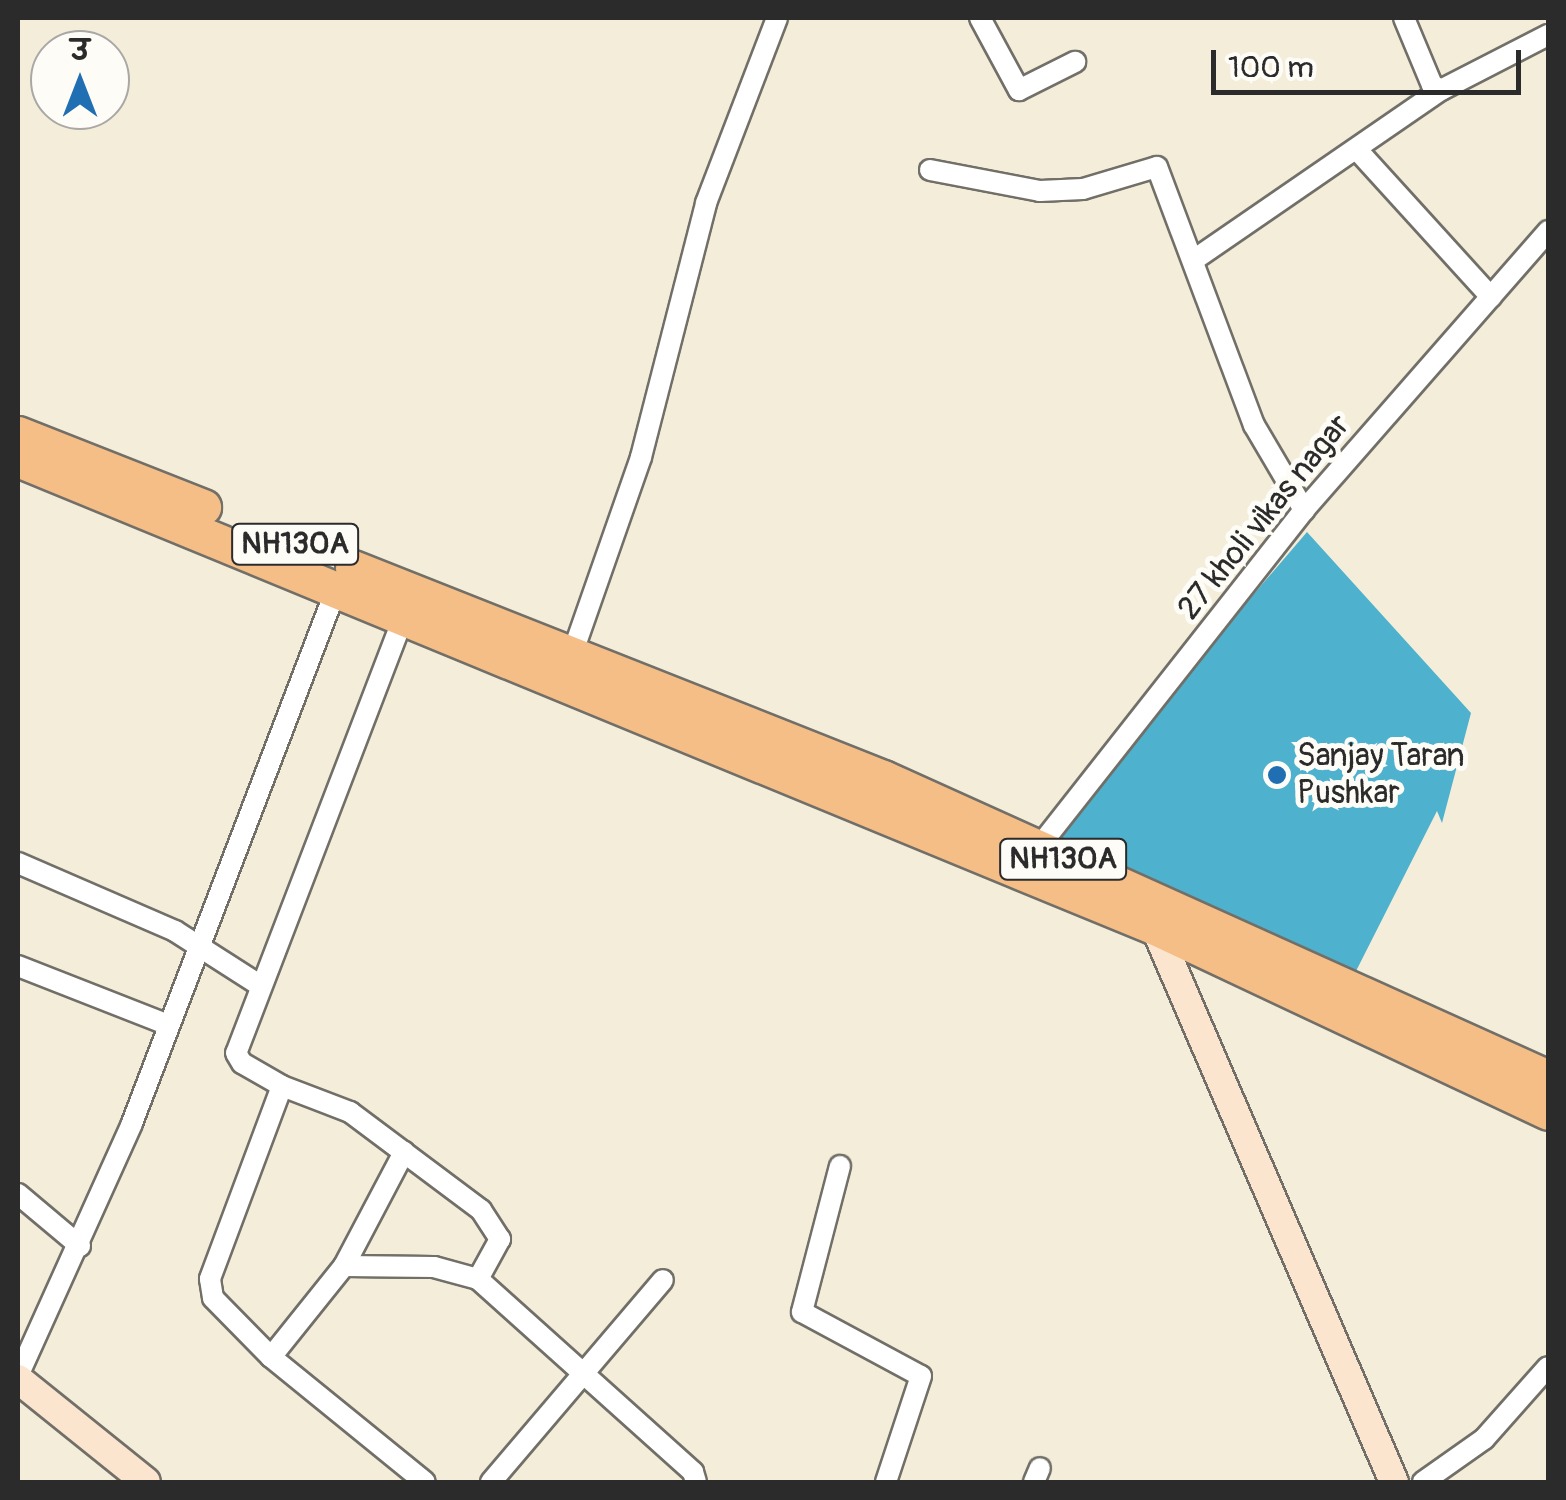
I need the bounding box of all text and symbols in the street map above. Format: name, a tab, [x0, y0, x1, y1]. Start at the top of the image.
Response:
north arrow	[30, 30, 130, 130]
scale bar	[1216, 30, 1526, 92]
text: उ	[71, 34, 89, 69]
text: 100 m	[1228, 49, 1314, 86]
street label: 27 kholi vikas nagar	[1170, 407, 1358, 627]
road number: NH130A	[230, 519, 360, 569]
place label: Sanjay Taran Pushkar	[1297, 738, 1465, 813]
marker: Sanjay Taran Pushkar	[1266, 764, 1288, 786]
road number: NH130A	[998, 834, 1128, 884]

